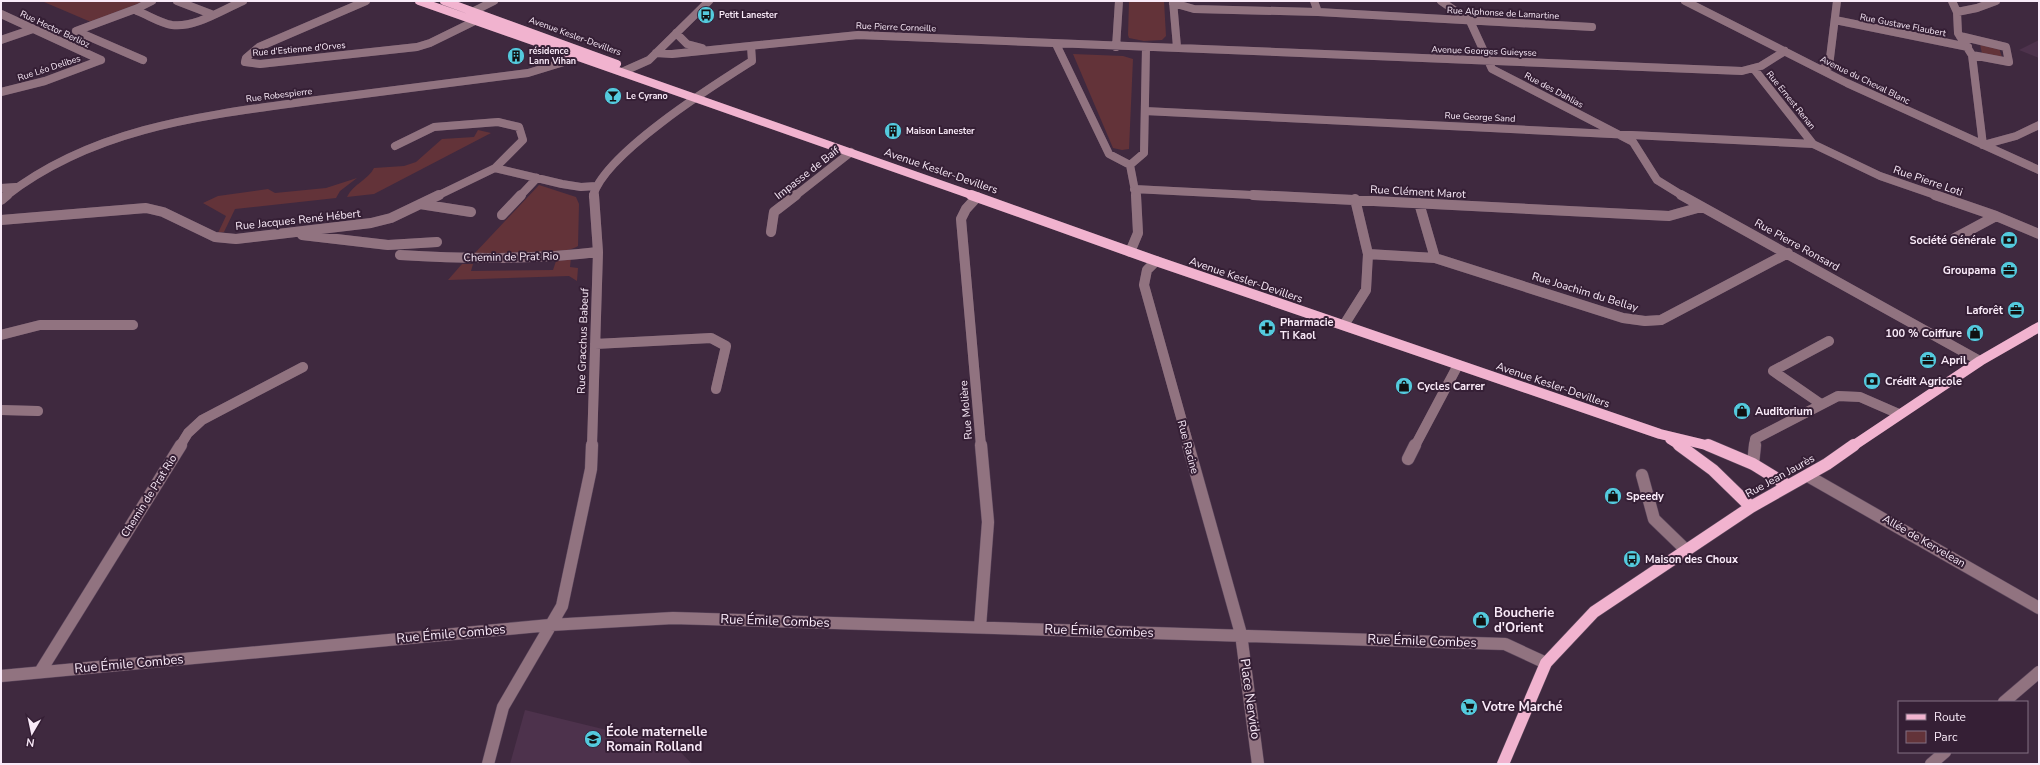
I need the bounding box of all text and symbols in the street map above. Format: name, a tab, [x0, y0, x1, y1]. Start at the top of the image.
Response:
street label: Rue Alphonse de Lamartine	[1447, 4, 1560, 22]
bus stop icon: Petit Lanester	[696, 5, 716, 25]
street label: Rue Hector Berlioz	[18, 8, 92, 50]
place label: Petit Lanester	[719, 9, 778, 21]
street label: Rue Gustave Flaubert	[1859, 11, 1948, 39]
street label: Avenue Kesler-Devillers	[527, 14, 623, 58]
street label: Rue Pierre Corneille	[856, 20, 937, 34]
street label: Rue d'Estienne d'Orves	[252, 39, 346, 59]
street label: Avenue Georges Guieysse	[1431, 43, 1537, 59]
place label: résidence Lann Vihan	[529, 45, 576, 67]
building icon: résidence Lann Vihan	[506, 46, 526, 66]
street label: Rue Léo Delibes	[16, 52, 82, 84]
street label: Avenue du Cheval Blanc	[1818, 53, 1912, 107]
street label: Rue Ernest Renan	[1764, 68, 1818, 132]
street label: Rue des Dahlias	[1522, 69, 1586, 111]
street label: Rue Robespierre	[245, 85, 313, 105]
bar icon: Le Cyrano	[603, 86, 623, 106]
place label: Le Cyrano	[626, 90, 668, 102]
street label: Rue George Sand	[1444, 109, 1516, 125]
building icon: Maison Lanester	[883, 121, 903, 141]
place label: Maison Lanester	[906, 125, 975, 137]
street label: Impasse de Baif	[772, 143, 843, 203]
street label: Avenue Kesler-Devillers	[882, 145, 1000, 197]
street label: Rue Pierre Loti	[1891, 162, 1965, 200]
street label: Rue Clément Marot	[1370, 182, 1466, 202]
street label: Rue Jacques René Hébert	[235, 206, 361, 234]
street label: Rue Pierre Ronsard	[1752, 215, 1842, 275]
bank icon: Société Générale	[1999, 230, 2019, 250]
place label: Société Générale	[1910, 233, 1996, 248]
street label: Chemin de Prat Rio	[463, 249, 559, 265]
street label: Avenue Kesler-Devillers	[1187, 254, 1305, 306]
office icon: Groupama	[1999, 260, 2019, 280]
place label: Groupama	[1943, 263, 1996, 278]
street label: Rue Joachim du Bellay	[1530, 269, 1640, 315]
street label: Rue Gracchus Babeuf	[574, 287, 592, 394]
office icon: Laforêt	[2006, 300, 2026, 320]
place label: Laforêt	[1966, 303, 2004, 318]
place label: Pharmacie Ti Kaol	[1280, 315, 1334, 343]
pharmacy icon: Pharmacie Ti Kaol	[1257, 318, 1277, 338]
shop icon: 100 % Coiffure	[1965, 323, 1985, 343]
place label: 100 % Coiffure	[1885, 326, 1962, 341]
office icon: April	[1918, 350, 1938, 370]
place label: April	[1941, 353, 1967, 368]
street label: Avenue Kesler-Devillers	[1494, 359, 1612, 411]
bank icon: Crédit Agricole	[1862, 371, 1882, 391]
place label: Crédit Agricole	[1885, 374, 1962, 389]
shop icon: Cycles Carrer	[1394, 376, 1414, 396]
place label: Cycles Carrer	[1417, 379, 1486, 394]
street label: Rue Molière	[956, 380, 976, 440]
shop icon: Auditorium	[1732, 401, 1752, 421]
place label: Auditorium	[1755, 404, 1813, 419]
street label: Rue Racine	[1174, 418, 1202, 476]
street label: Rue Jean Jaurès	[1743, 451, 1817, 501]
street label: Chemin de Prat Rio	[117, 452, 181, 540]
shop icon: Speedy	[1603, 486, 1623, 506]
place label: Speedy	[1626, 489, 1664, 504]
street label: Allée de Kervelean	[1880, 511, 1968, 571]
bus stop icon: Maison des Choux	[1622, 549, 1642, 569]
place label: Maison des Choux	[1645, 552, 1739, 567]
place label: Boucherie d'Orient	[1494, 604, 1554, 637]
street label: Rue Émile Combes	[720, 609, 830, 632]
shop icon: Boucherie d'Orient	[1471, 610, 1491, 630]
street label: Rue Émile Combes	[396, 619, 506, 648]
street label: Rue Émile Combes	[1044, 619, 1154, 642]
street label: Rue Émile Combes	[1367, 629, 1477, 652]
street label: Rue Émile Combes	[74, 649, 184, 678]
street label: Place Nervido	[1235, 658, 1265, 740]
supermarket icon: Votre Marché	[1459, 697, 1479, 717]
place label: Votre Marché	[1481, 698, 1563, 716]
legend	[1898, 701, 2028, 753]
text: Route	[1934, 709, 1966, 725]
north arrow	[12, 713, 52, 753]
place label: École maternelle Romain Rolland	[606, 723, 707, 756]
school or university icon: École maternelle Romain Rolland	[583, 729, 603, 749]
text: Parc	[1934, 729, 1958, 745]
text: N	[25, 734, 36, 750]

